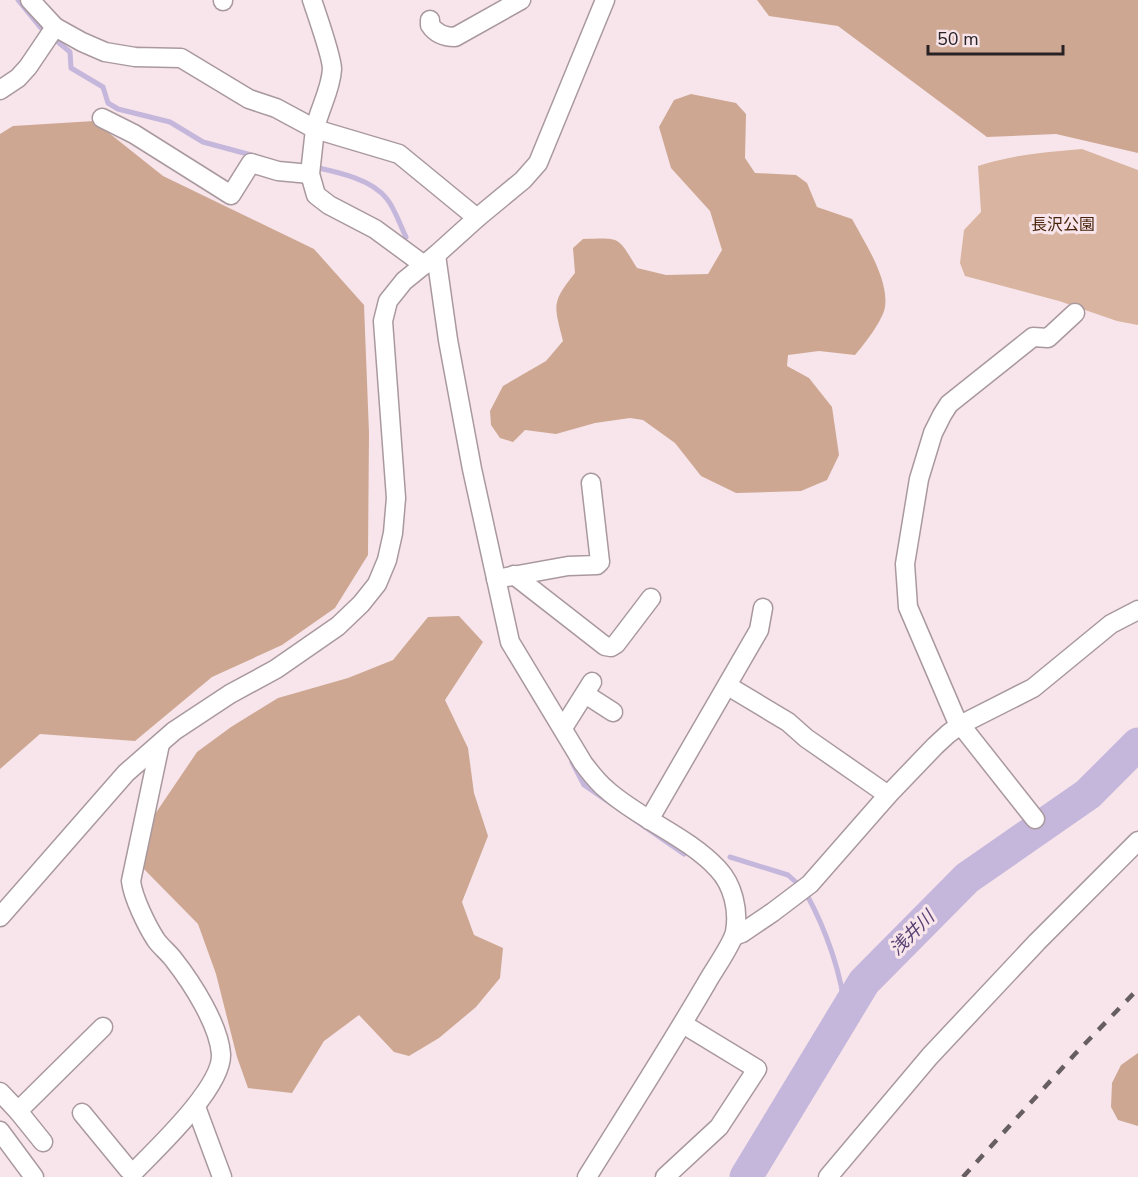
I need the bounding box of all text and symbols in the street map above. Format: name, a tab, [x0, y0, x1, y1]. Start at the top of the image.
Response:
scale bar	[928, 18, 1063, 56]
text: 50 m	[937, 27, 979, 51]
park label: 長沢公園	[1031, 214, 1095, 236]
water label: 浅井川	[884, 904, 941, 961]

